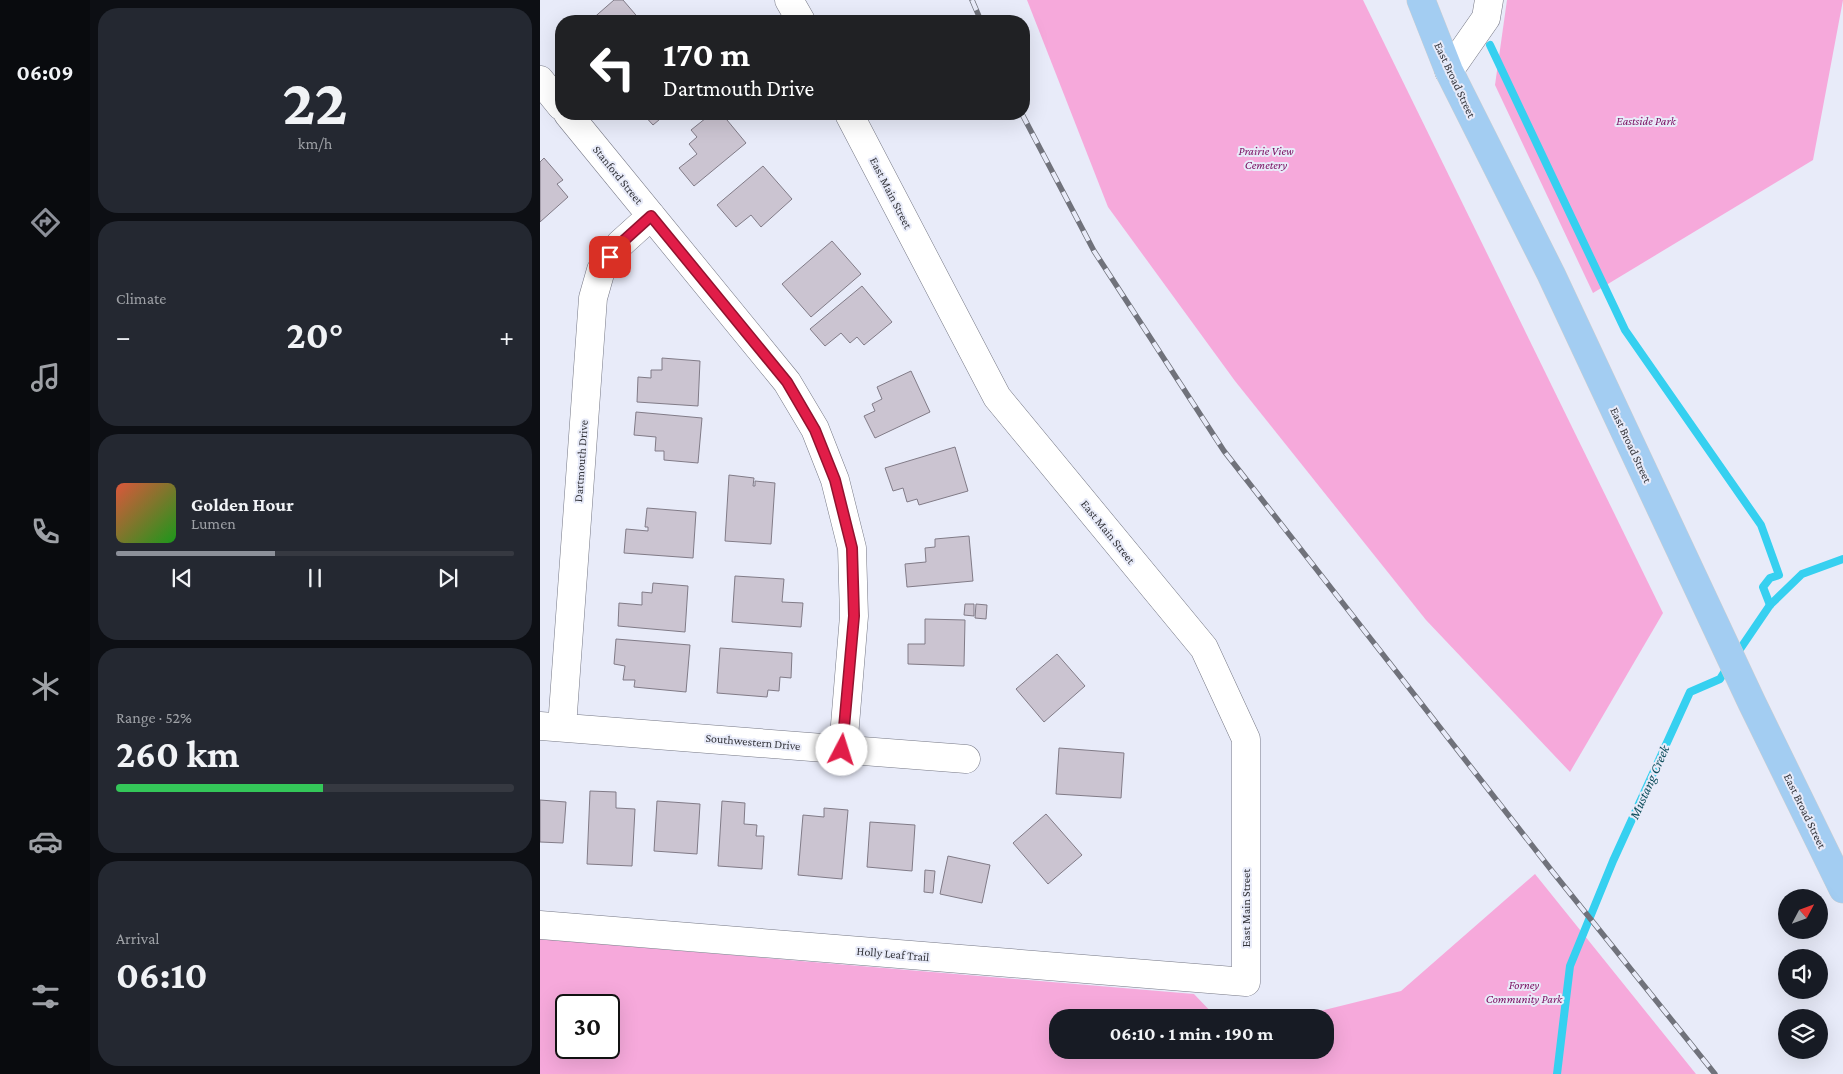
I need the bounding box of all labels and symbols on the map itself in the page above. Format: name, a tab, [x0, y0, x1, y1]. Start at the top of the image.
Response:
street label: East Broad Street	[1431, 40, 1479, 121]
park label: Eastside Park	[1616, 114, 1677, 128]
street label: Stanford Street	[590, 143, 647, 208]
park label: Prairie View Cemetery	[1238, 144, 1294, 172]
street label: East Main Street	[867, 155, 916, 232]
pin	[589, 236, 631, 278]
street label: East Broad Street	[1607, 405, 1655, 486]
street label: Dartmouth Drive	[571, 419, 591, 503]
street label: East Main Street	[1078, 497, 1139, 568]
position arrow	[815, 723, 867, 775]
street label: Southwestern Drive	[705, 731, 801, 753]
water label: Mustang Creek	[1625, 742, 1673, 822]
street label: East Broad Street	[1781, 771, 1830, 852]
street label: East Main Street	[1239, 868, 1253, 947]
north arrow	[1778, 889, 1828, 939]
street label: Holly Leaf Trail	[856, 944, 930, 964]
park label: Forney Community Park	[1486, 978, 1563, 1006]
speed limit sign: 30	[555, 994, 620, 1059]

